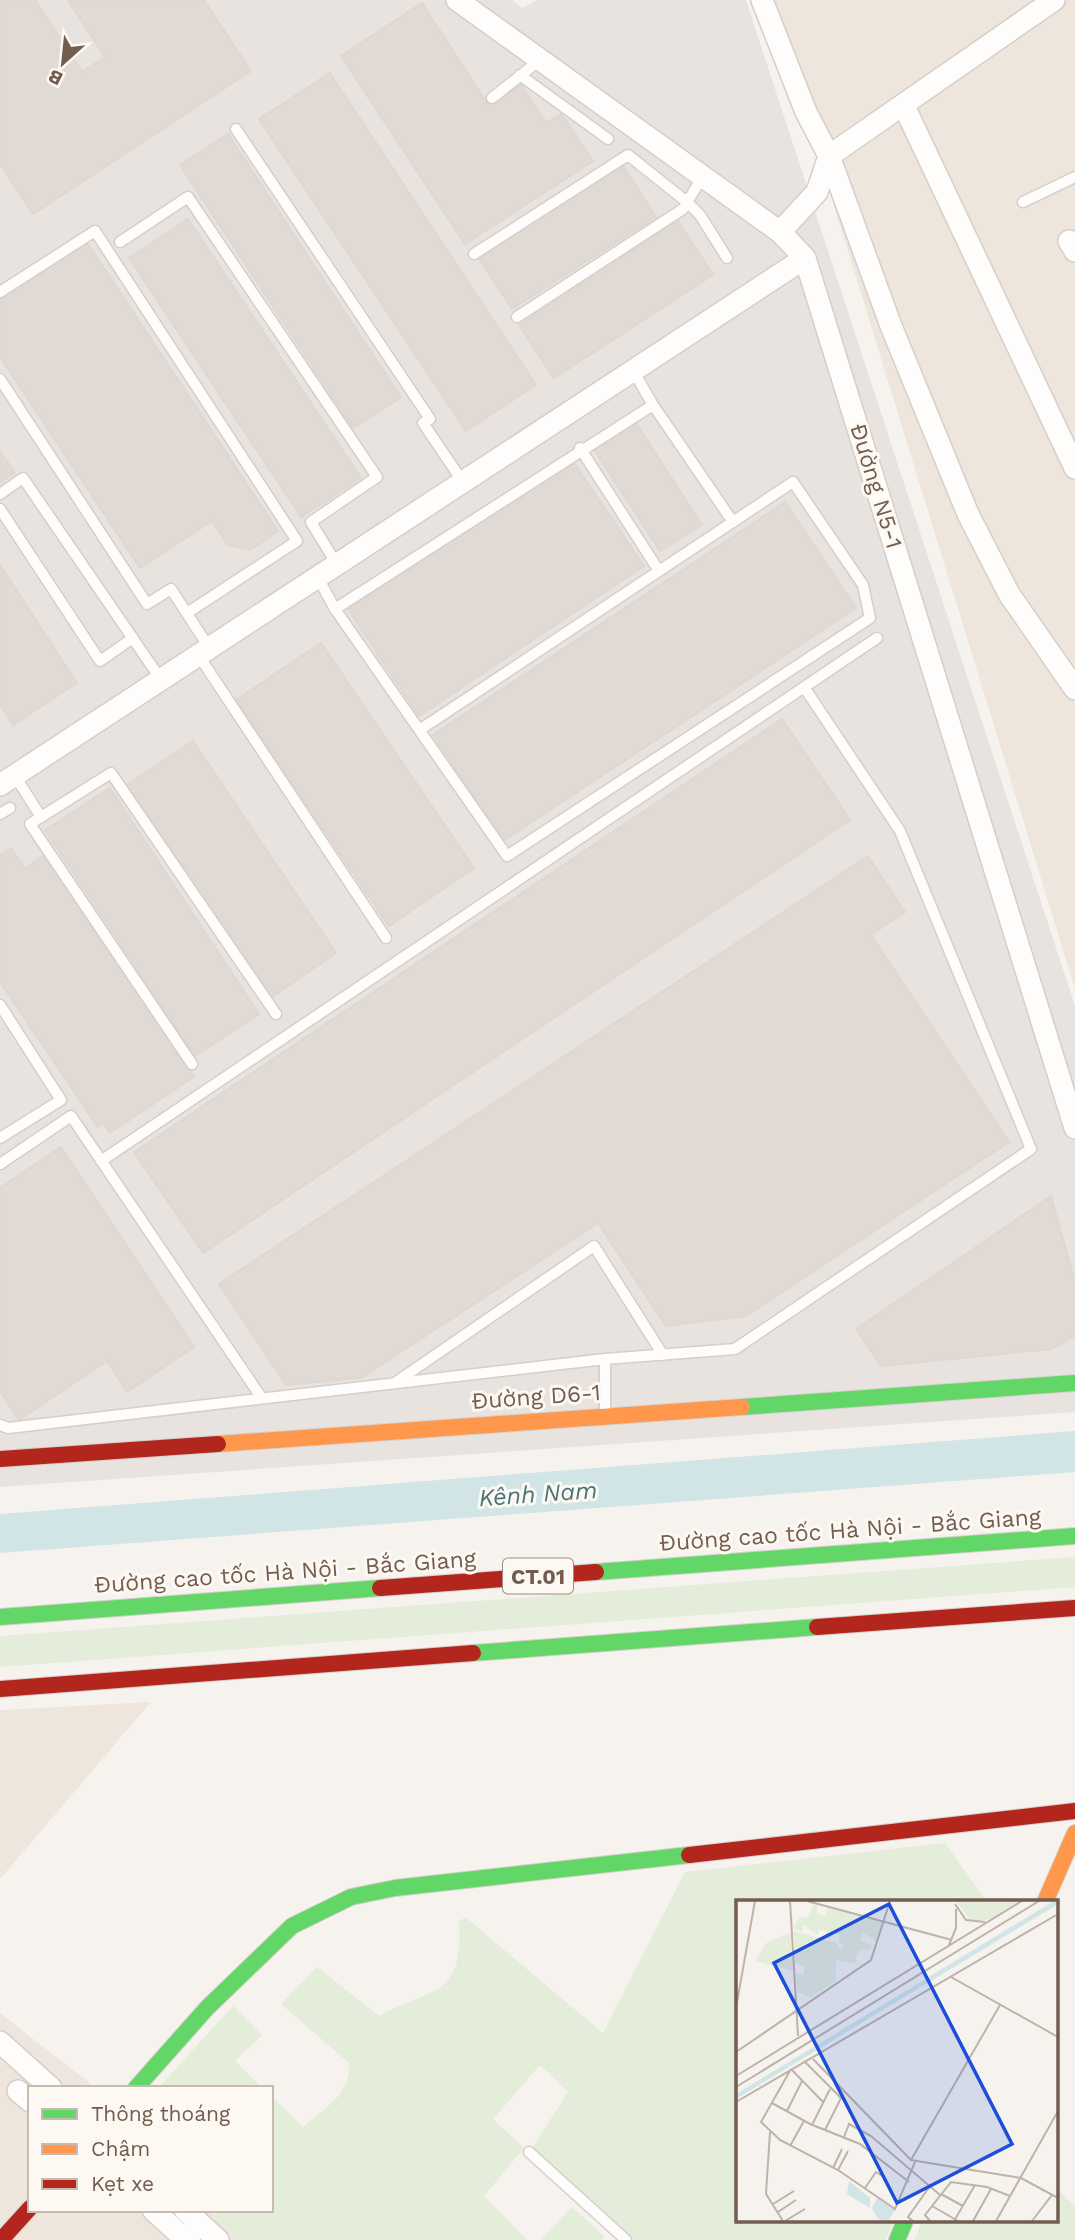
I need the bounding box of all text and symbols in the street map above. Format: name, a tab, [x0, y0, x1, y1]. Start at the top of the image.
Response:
north arrow	[28, 28, 98, 98]
text: B	[44, 65, 67, 91]
street label: Đường N5-1	[844, 420, 908, 552]
street label: Đường D6-1	[470, 1379, 602, 1415]
water label: Kênh Nam	[478, 1476, 598, 1512]
street label: Đường cao tốc Hà Nội - Bắc Giang	[658, 1503, 1043, 1557]
street label: Đường cao tốc Hà Nội - Bắc Giang	[93, 1545, 478, 1599]
road number: CT.01	[503, 1558, 573, 1594]
inset map	[736, 1900, 1058, 2222]
legend	[28, 2086, 273, 2212]
text: Thông thoáng	[91, 2101, 231, 2126]
text: Chậm	[91, 2136, 150, 2161]
text: Kẹt xe	[91, 2171, 154, 2196]

